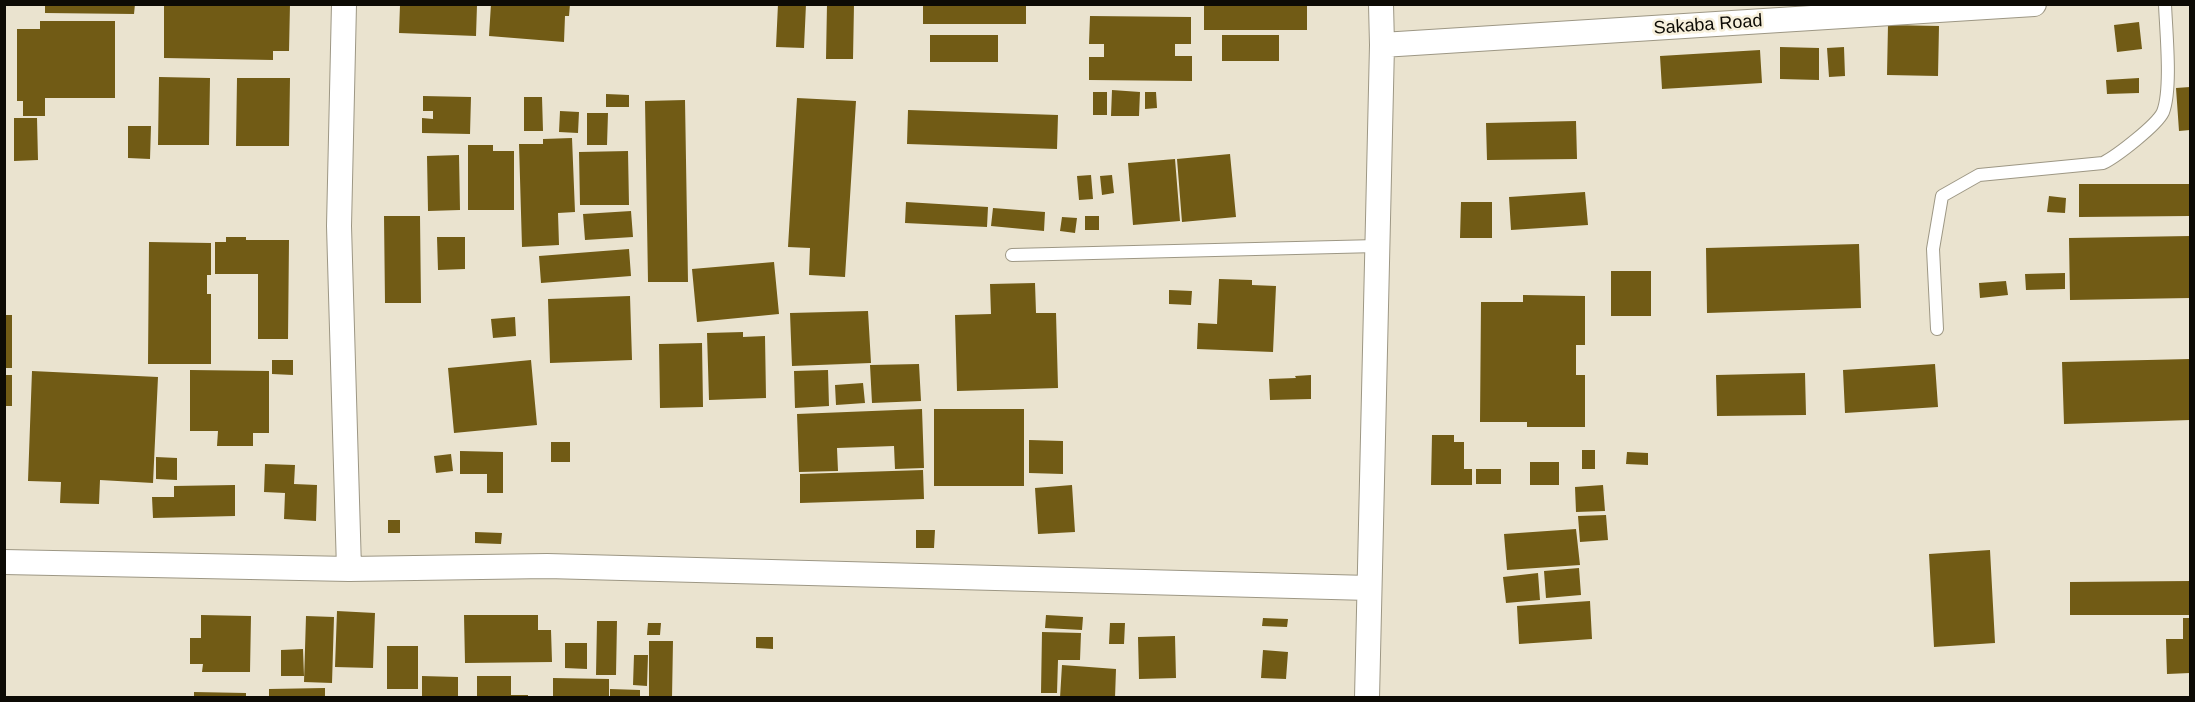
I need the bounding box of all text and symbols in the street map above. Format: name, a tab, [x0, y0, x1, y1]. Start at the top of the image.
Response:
street label: Sakaba Road	[1653, 10, 1763, 40]

